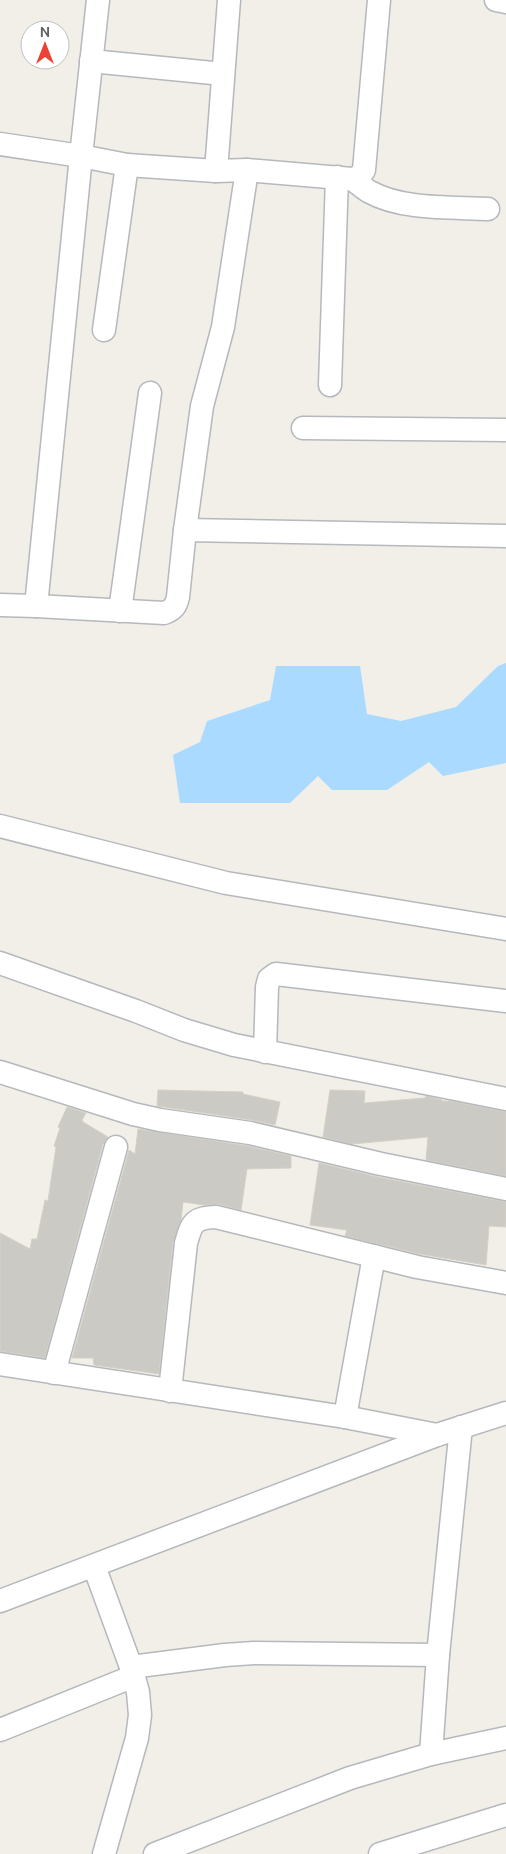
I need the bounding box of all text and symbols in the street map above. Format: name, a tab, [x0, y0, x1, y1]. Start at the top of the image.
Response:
north arrow	[20, 20, 70, 70]
text: N	[40, 24, 50, 40]

